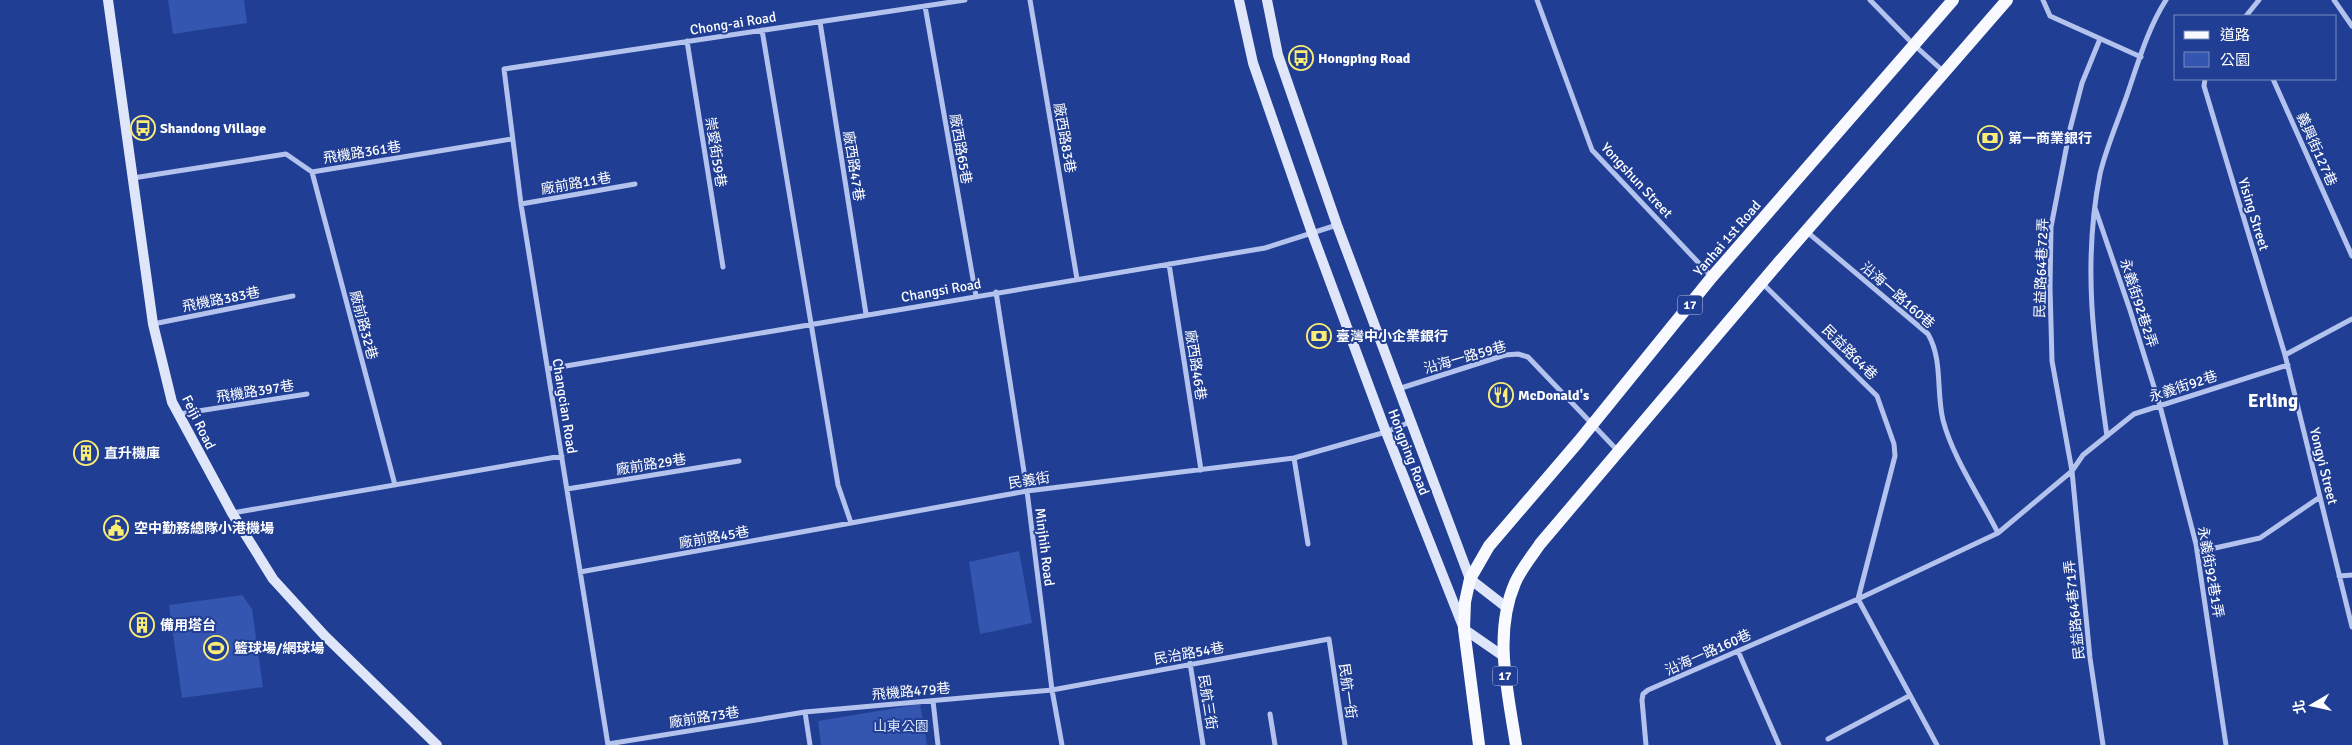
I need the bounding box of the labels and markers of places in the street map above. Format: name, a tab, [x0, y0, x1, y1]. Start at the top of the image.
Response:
bus stop icon: Hongping Road	[1288, 45, 1314, 71]
place label: Hongping Road	[1318, 50, 1411, 67]
bus stop icon: Shandong Village	[130, 115, 156, 141]
place label: Shandong Village	[160, 120, 266, 137]
bank icon: 第一商業銀行	[1977, 125, 2003, 151]
place label: 第一商業銀行	[2008, 130, 2092, 147]
bank icon: 臺灣中小企業銀行	[1306, 323, 1332, 349]
place label: 臺灣中小企業銀行	[1336, 328, 1448, 345]
restaurant icon: McDonald's	[1488, 382, 1514, 408]
place label: McDonald's	[1518, 387, 1589, 404]
building icon: 直升機庫	[73, 440, 99, 466]
place label: 直升機庫	[104, 445, 160, 462]
public building icon: 空中勤務總隊小港機場	[103, 515, 129, 541]
place label: 空中勤務總隊小港機場	[134, 520, 274, 537]
building icon: 備用塔台	[129, 612, 155, 638]
place label: 備用塔台	[160, 617, 216, 634]
sports icon: 籃球場/網球場	[203, 635, 229, 661]
place label: 籃球場/網球場	[234, 640, 324, 657]

